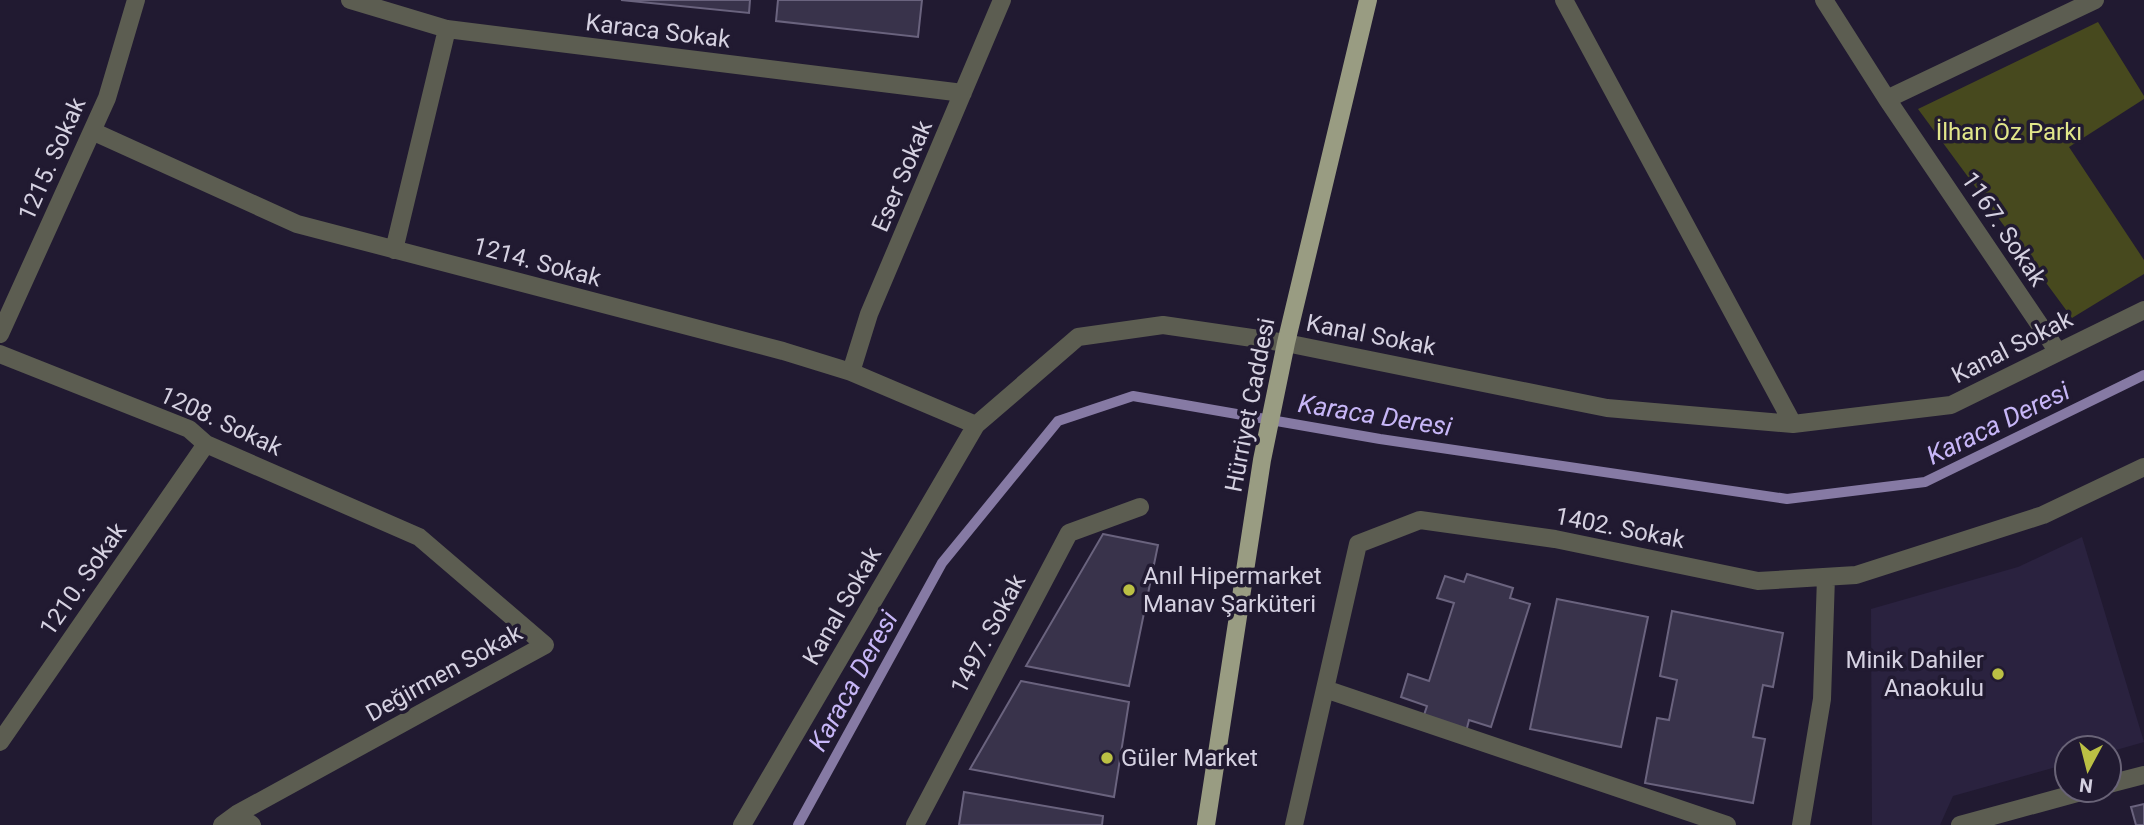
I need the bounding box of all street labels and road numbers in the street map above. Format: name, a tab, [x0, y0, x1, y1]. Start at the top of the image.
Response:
street label: Karaca Sokak	[584, 8, 733, 54]
street label: 1215. Sokak	[12, 92, 92, 225]
street label: Eser Sokak	[866, 115, 938, 236]
street label: 1167. Sokak	[1956, 167, 2053, 292]
street label: 1214. Sokak	[470, 231, 605, 293]
street label: Kanal Sokak	[1947, 304, 2078, 389]
street label: Kanal Sokak	[1304, 309, 1439, 361]
street label: Hürriyet Caddesi	[1219, 316, 1281, 494]
street label: 1208. Sokak	[155, 381, 287, 462]
street label: 1402. Sokak	[1553, 502, 1688, 554]
street label: 1210. Sokak	[34, 516, 133, 641]
street label: Kanal Sokak	[797, 541, 887, 670]
street label: 1497. Sokak	[945, 569, 1032, 699]
street label: Değirmen Sokak	[361, 618, 528, 727]

